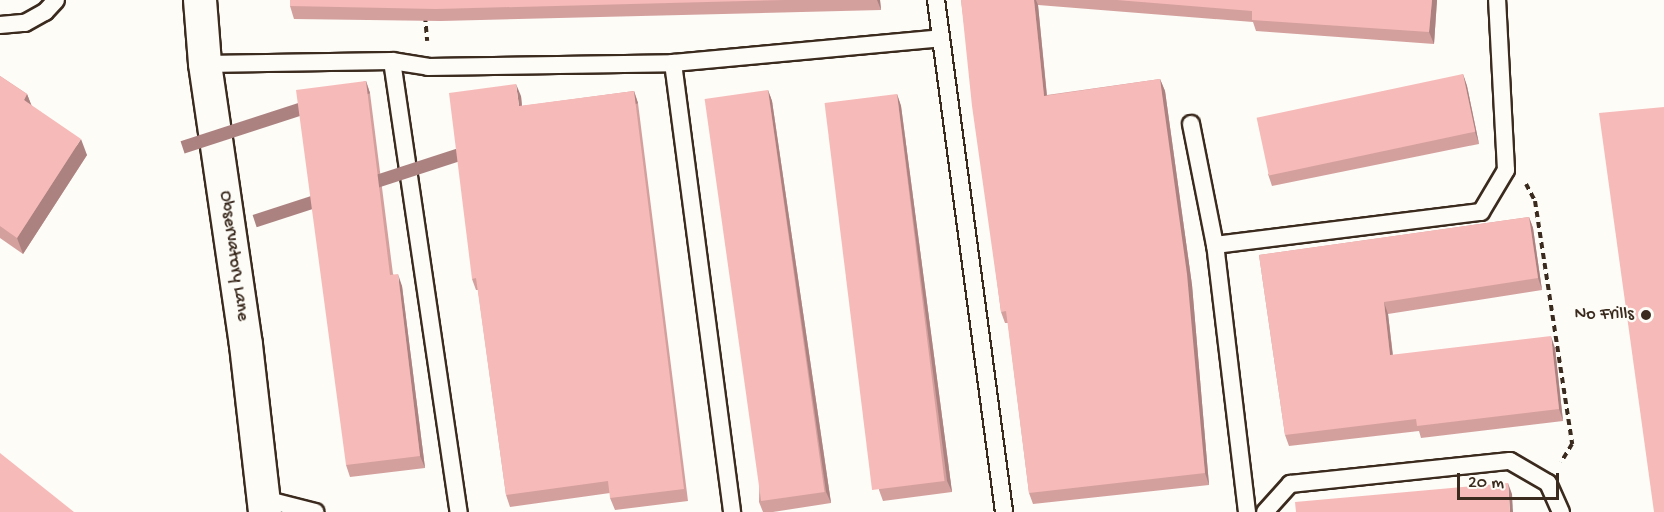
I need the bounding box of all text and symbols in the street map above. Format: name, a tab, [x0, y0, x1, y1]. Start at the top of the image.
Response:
street label: Observatory Lane	[213, 190, 253, 322]
place label: No Frills	[1575, 304, 1634, 326]
marker: No Frills	[1639, 308, 1653, 322]
scale bar	[1460, 461, 1562, 499]
text: 20 m	[1468, 473, 1504, 494]

